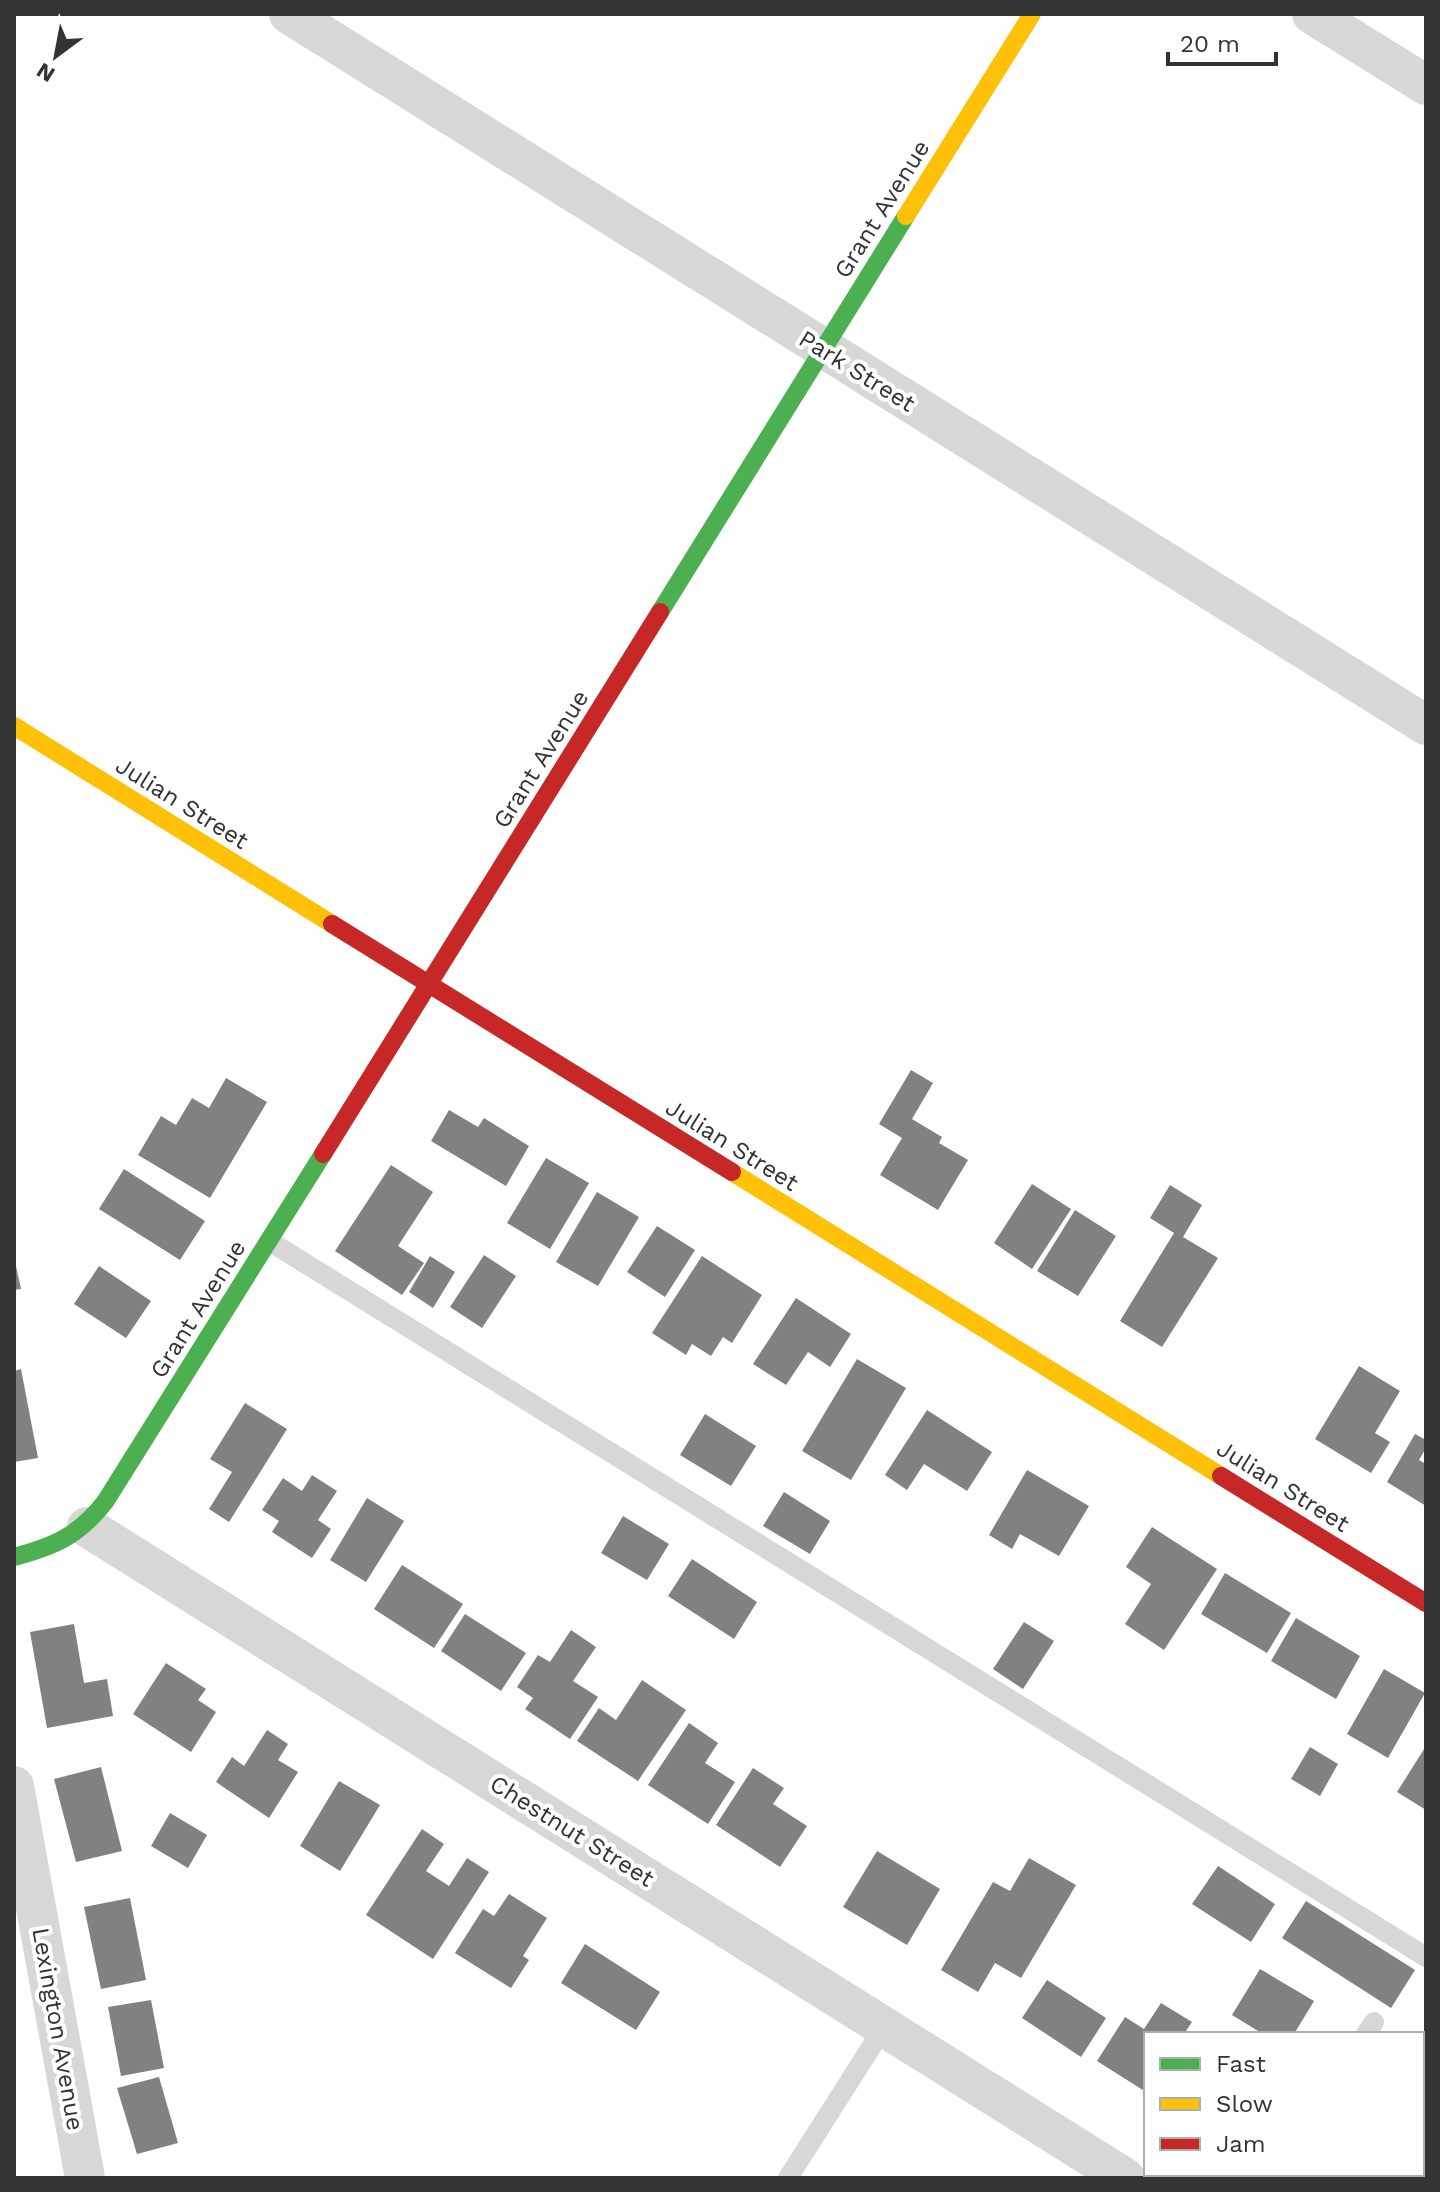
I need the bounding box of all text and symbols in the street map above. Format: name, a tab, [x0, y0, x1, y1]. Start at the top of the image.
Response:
north arrow	[16, 16, 96, 96]
scale bar	[1168, 16, 1276, 66]
text: 20 m	[1180, 30, 1240, 58]
text: N	[32, 58, 59, 87]
street label: Grant Avenue	[828, 135, 936, 283]
street label: Park Street	[794, 324, 920, 418]
street label: Grant Avenue	[487, 685, 595, 833]
street label: Julian Street	[111, 751, 253, 855]
street label: Julian Street	[661, 1093, 803, 1197]
street label: Grant Avenue	[144, 1235, 252, 1383]
street label: Julian Street	[1212, 1434, 1354, 1538]
street label: Chestnut Street	[485, 1769, 659, 1893]
street label: Lexington Avenue	[26, 1925, 90, 2133]
legend	[1144, 2032, 1424, 2176]
text: Fast	[1216, 2050, 1266, 2078]
text: Slow	[1216, 2090, 1273, 2118]
text: Jam	[1216, 2130, 1266, 2158]

